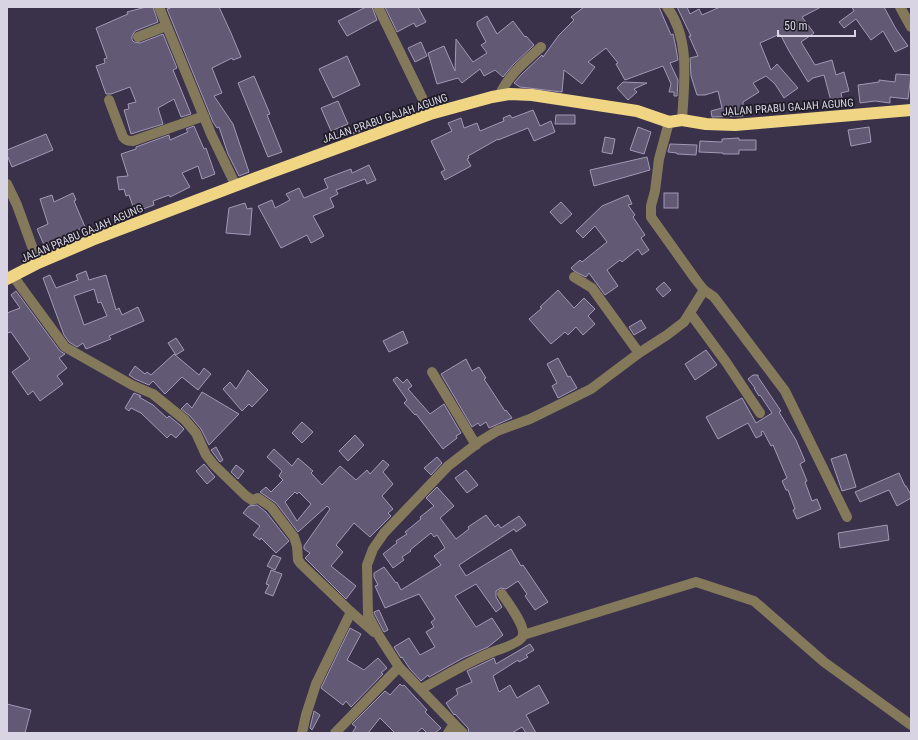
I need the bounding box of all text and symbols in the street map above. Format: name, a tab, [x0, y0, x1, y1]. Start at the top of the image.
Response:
scale bar	[778, 12, 855, 38]
text: 50 m	[784, 19, 808, 33]
street label: JALAN PRABU GAJAH AGUNG	[321, 91, 449, 146]
street label: JALAN PRABU GAJAH AGUNG	[722, 96, 854, 119]
street label: JALAN PRABU GAJAH AGUNG	[19, 202, 145, 265]

